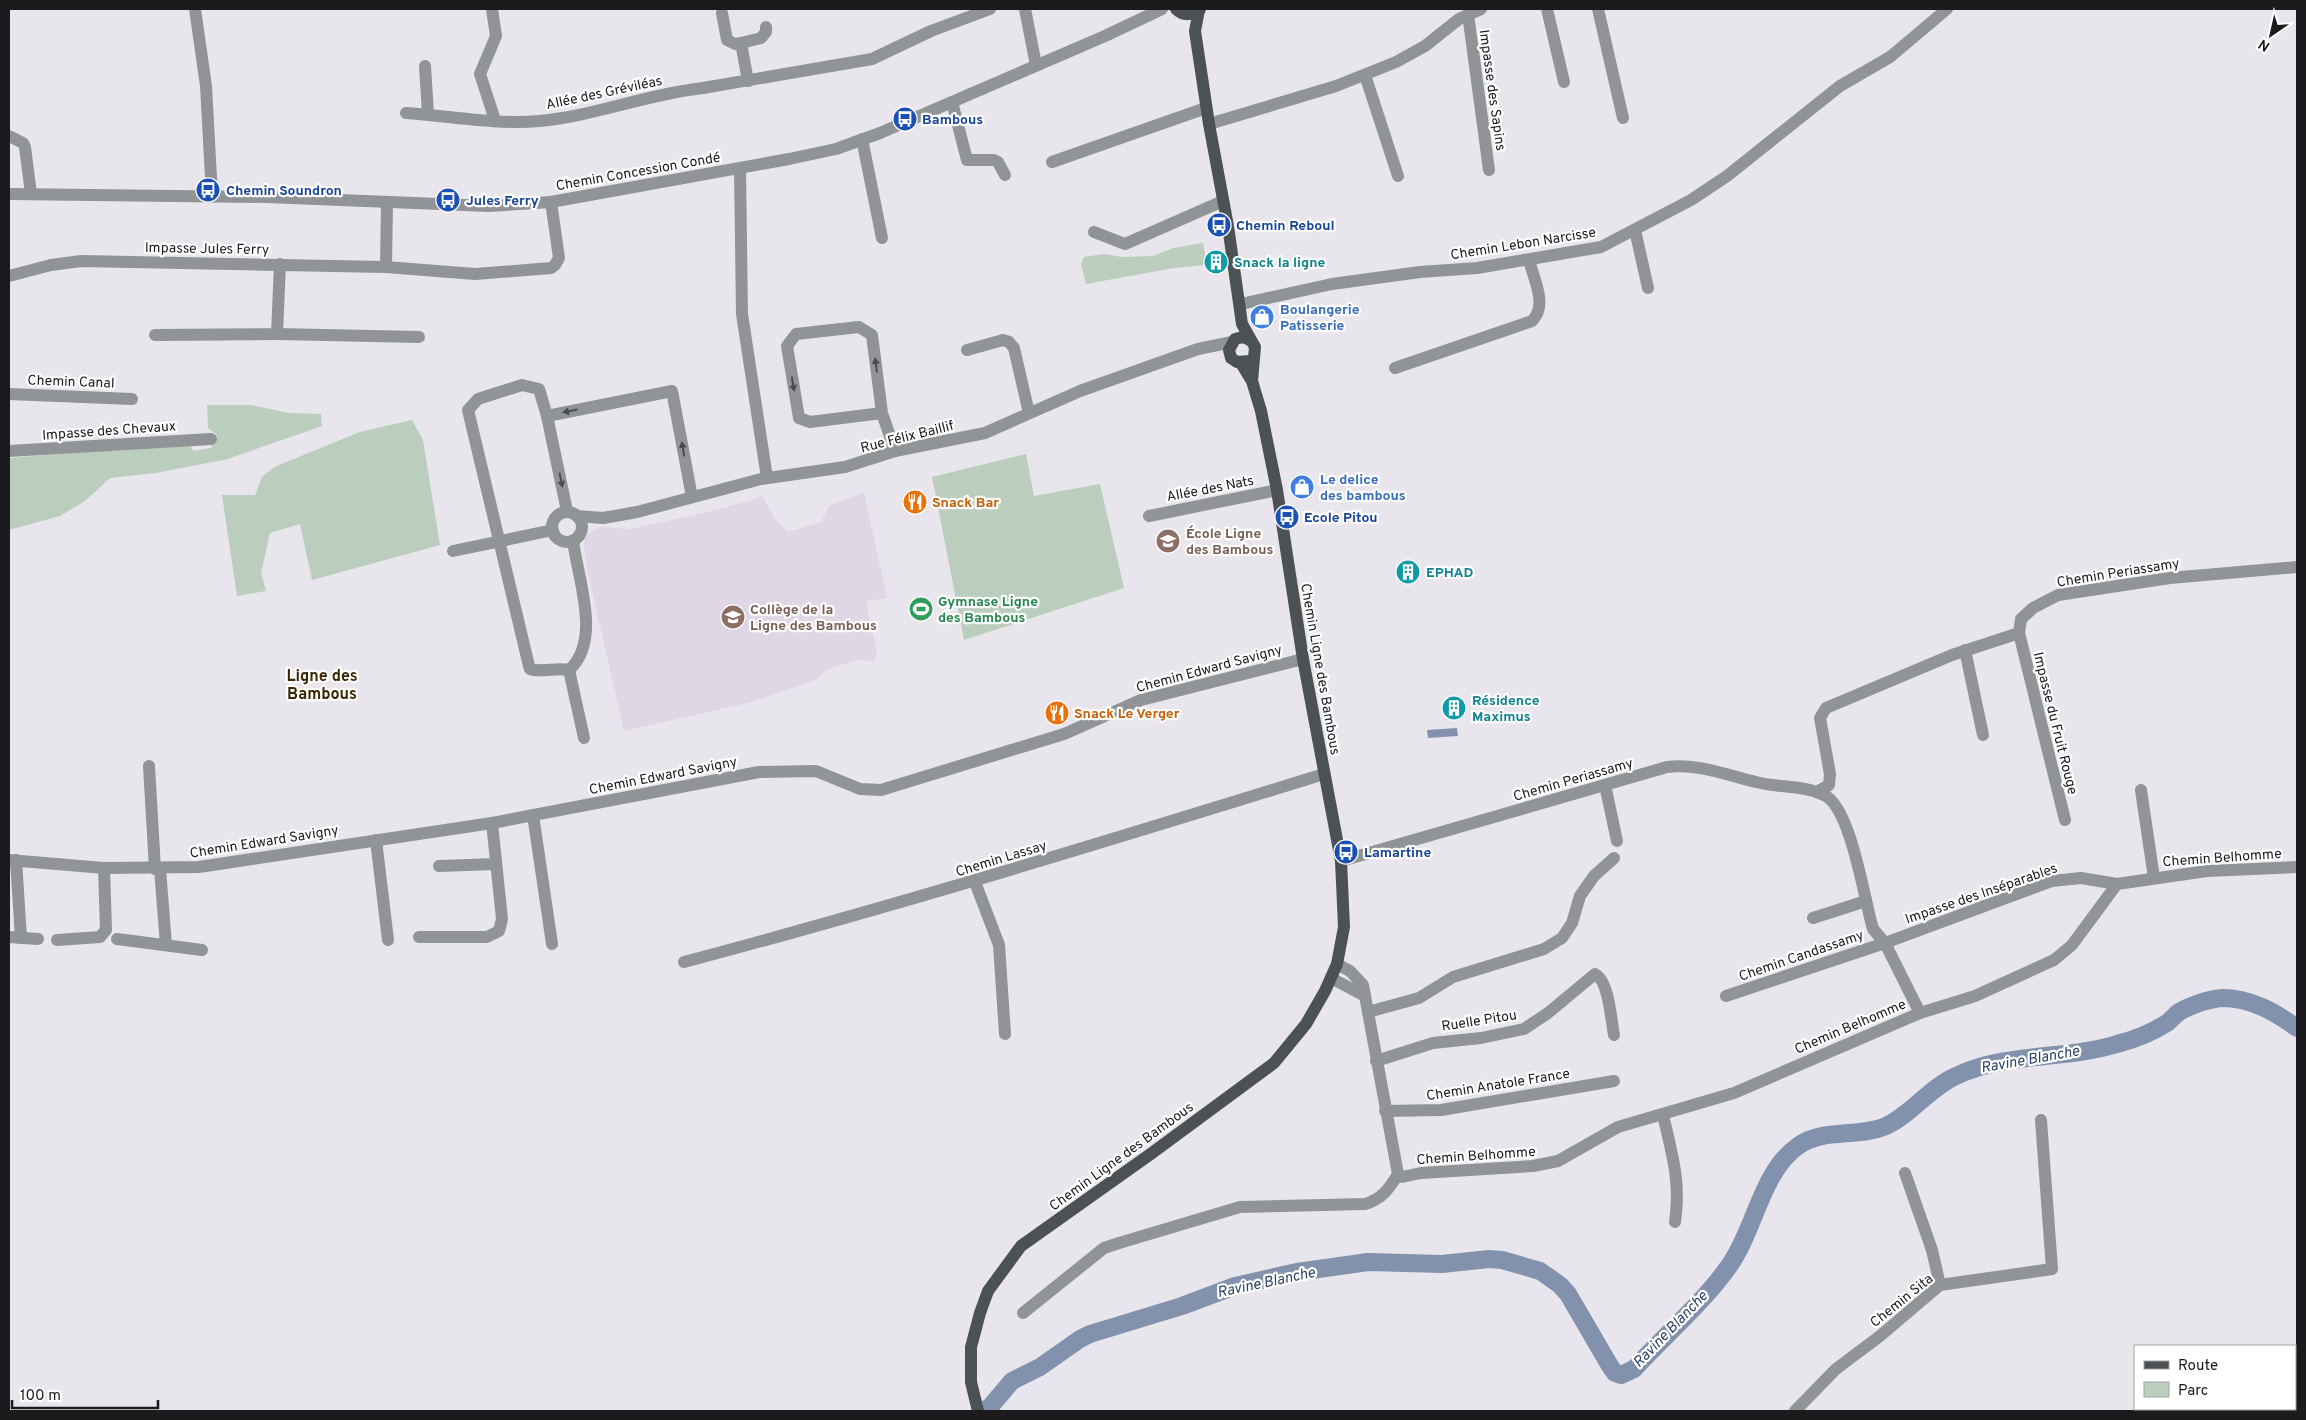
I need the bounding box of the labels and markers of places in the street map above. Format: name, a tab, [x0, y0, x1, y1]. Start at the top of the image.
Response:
bus stop icon: Bambous	[892, 106, 918, 132]
place label: Bambous	[922, 112, 983, 129]
bus stop icon: Chemin Soundron	[195, 177, 221, 203]
place label: Chemin Soundron	[226, 183, 342, 200]
bus stop icon: Jules Ferry	[435, 187, 461, 213]
place label: Jules Ferry	[466, 193, 539, 210]
bus stop icon: Chemin Reboul	[1206, 212, 1232, 238]
place label: Chemin Reboul	[1236, 218, 1335, 235]
building icon: Snack la ligne	[1203, 249, 1229, 275]
place label: Snack la ligne	[1234, 255, 1326, 272]
place label: Boulangerie Patisserie	[1280, 302, 1360, 335]
shop icon: Boulangerie Patisserie	[1249, 304, 1275, 330]
place label: Le delice des bambous	[1320, 472, 1406, 505]
shop icon: Le delice des bambous	[1289, 474, 1315, 500]
restaurant icon: Snack Bar	[902, 489, 928, 515]
place label: Snack Bar	[932, 495, 999, 512]
bus stop icon: Ecole Pitou	[1274, 504, 1300, 530]
place label: Ecole Pitou	[1304, 510, 1378, 527]
place label: École Ligne des Bambous	[1186, 525, 1273, 559]
school or university icon: École Ligne des Bambous	[1155, 528, 1181, 554]
building icon: EPHAD	[1395, 559, 1421, 585]
place label: EPHAD	[1426, 565, 1474, 582]
place label: Gymnase Ligne des Bambous	[938, 594, 1038, 627]
sports icon: Gymnase Ligne des Bambous	[908, 596, 934, 622]
place label: Collège de la Ligne des Bambous	[750, 602, 877, 635]
school or university icon: Collège de la Ligne des Bambous	[720, 604, 746, 630]
place label: Résidence Maximus	[1472, 693, 1540, 726]
building icon: Résidence Maximus	[1441, 695, 1467, 721]
restaurant icon: Snack Le Verger	[1044, 700, 1070, 726]
place label: Snack Le Verger	[1074, 706, 1180, 723]
bus stop icon: Lamartine	[1333, 839, 1359, 865]
place label: Lamartine	[1364, 845, 1431, 862]

